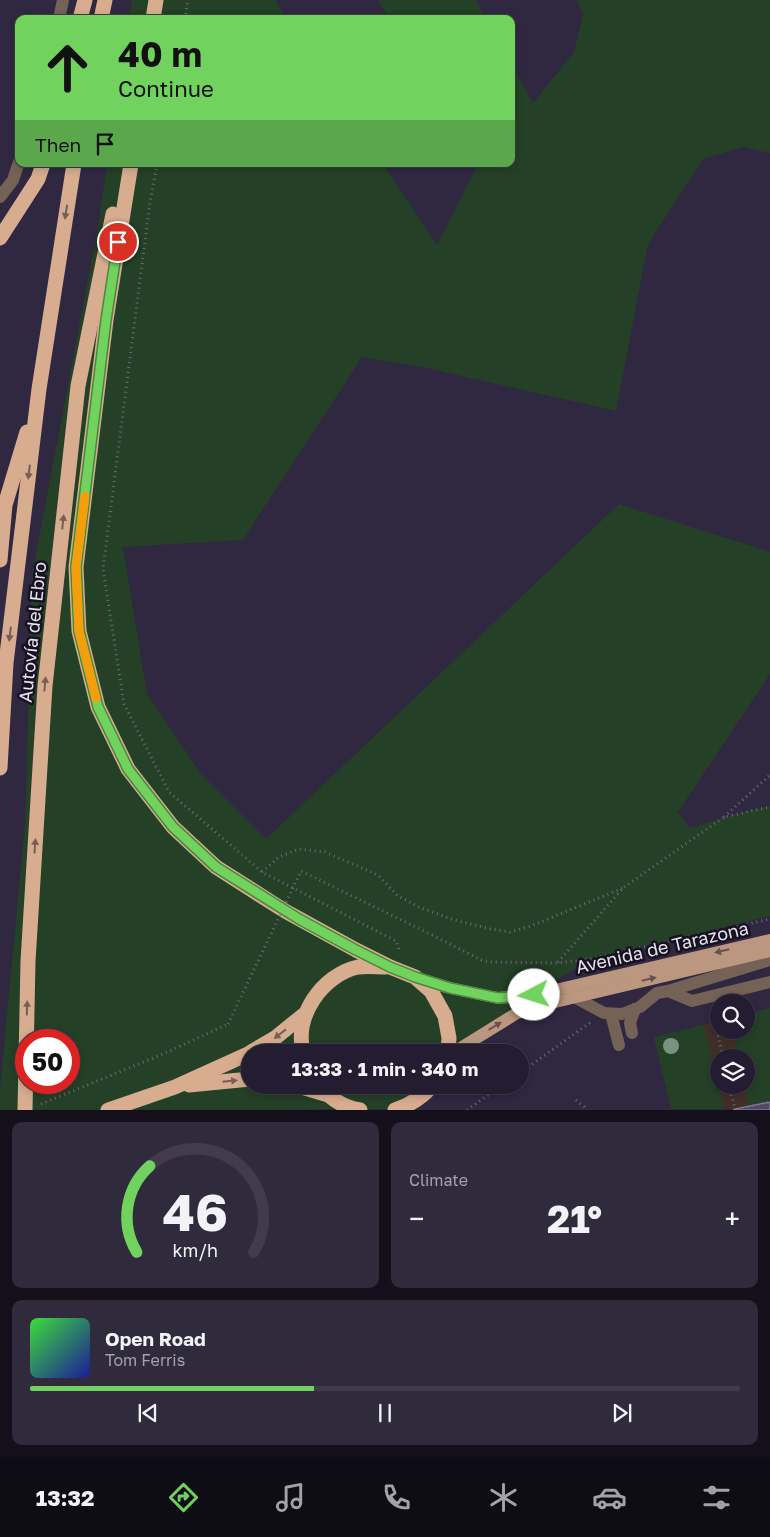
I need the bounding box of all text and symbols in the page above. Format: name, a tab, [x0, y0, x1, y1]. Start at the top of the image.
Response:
text: 40 m	[118, 33, 202, 75]
icon: ahead	[35, 35, 100, 100]
text: Continue	[118, 75, 214, 102]
icon: arrive	[91, 130, 119, 158]
text: Then	[35, 133, 81, 156]
one-way arrow	[62, 204, 70, 220]
pin	[97, 221, 139, 263]
icon: arrive	[104, 228, 132, 256]
one-way arrow	[25, 465, 33, 481]
one-way arrow	[59, 514, 67, 530]
street label: Autovía del Ebro	[14, 561, 50, 703]
one-way arrow	[6, 626, 14, 642]
one-way arrow	[41, 676, 49, 692]
one-way arrow	[31, 838, 39, 854]
street label: Avenida de Tarazona	[573, 916, 751, 978]
one-way arrow	[715, 947, 730, 955]
position arrow	[507, 968, 559, 1020]
one-way arrow	[642, 975, 657, 983]
map controls	[710, 994, 755, 1094]
button: search	[710, 994, 755, 1039]
one-way arrow	[23, 1000, 31, 1016]
one-way arrow	[488, 1022, 502, 1031]
speed limit sign: 50	[15, 1029, 80, 1094]
one-way arrow	[273, 1029, 287, 1039]
button: layers	[710, 1049, 755, 1094]
text: 13:33 · 1 min · 340 m	[292, 1057, 478, 1080]
one-way arrow	[222, 1077, 238, 1085]
text: Climate	[409, 1170, 468, 1190]
text: 46	[163, 1180, 228, 1242]
text: 21°	[547, 1196, 602, 1241]
text: −	[409, 1202, 424, 1235]
text: +	[725, 1202, 740, 1235]
text: km/h	[173, 1239, 218, 1261]
text: Open Road	[105, 1327, 206, 1350]
text: Tom Ferris	[105, 1350, 185, 1370]
icon: previous	[134, 1399, 162, 1427]
icon: pause	[371, 1399, 399, 1427]
icon: next	[608, 1399, 636, 1427]
icon: directions	[166, 1480, 201, 1515]
icon: music	[273, 1480, 308, 1515]
icon: phone	[379, 1480, 414, 1515]
icon: climate	[486, 1480, 521, 1515]
icon: car	[592, 1480, 627, 1515]
icon: filters	[699, 1480, 734, 1515]
text: 13:32	[36, 1484, 94, 1511]

